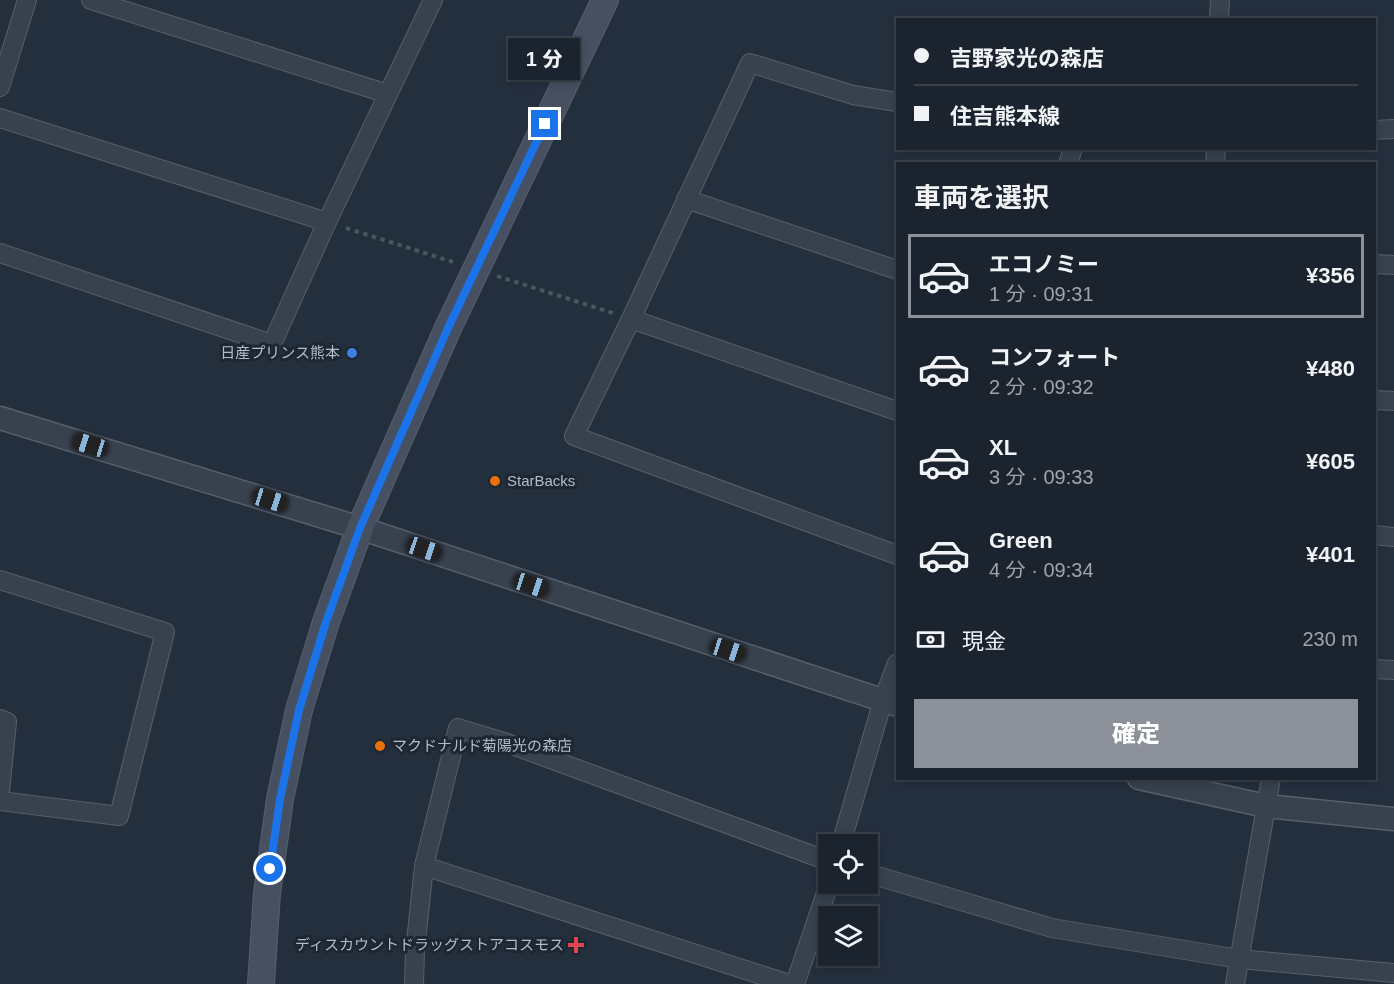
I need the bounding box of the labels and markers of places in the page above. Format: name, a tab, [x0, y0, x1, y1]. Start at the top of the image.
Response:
place label: 日産プリンス熊本	[220, 344, 340, 361]
marker: 日産プリンス熊本	[345, 346, 359, 360]
place label: StarBacks	[507, 472, 575, 489]
marker: StarBacks	[488, 474, 502, 488]
place label: マクドナルド菊陽光の森店	[392, 737, 572, 754]
marker: マクドナルド菊陽光の森店	[373, 739, 387, 753]
place label: ディスカウントドラッグストアコスモス	[295, 936, 564, 953]
marker: ディスカウントドラッグストアコスモス	[569, 938, 583, 952]

